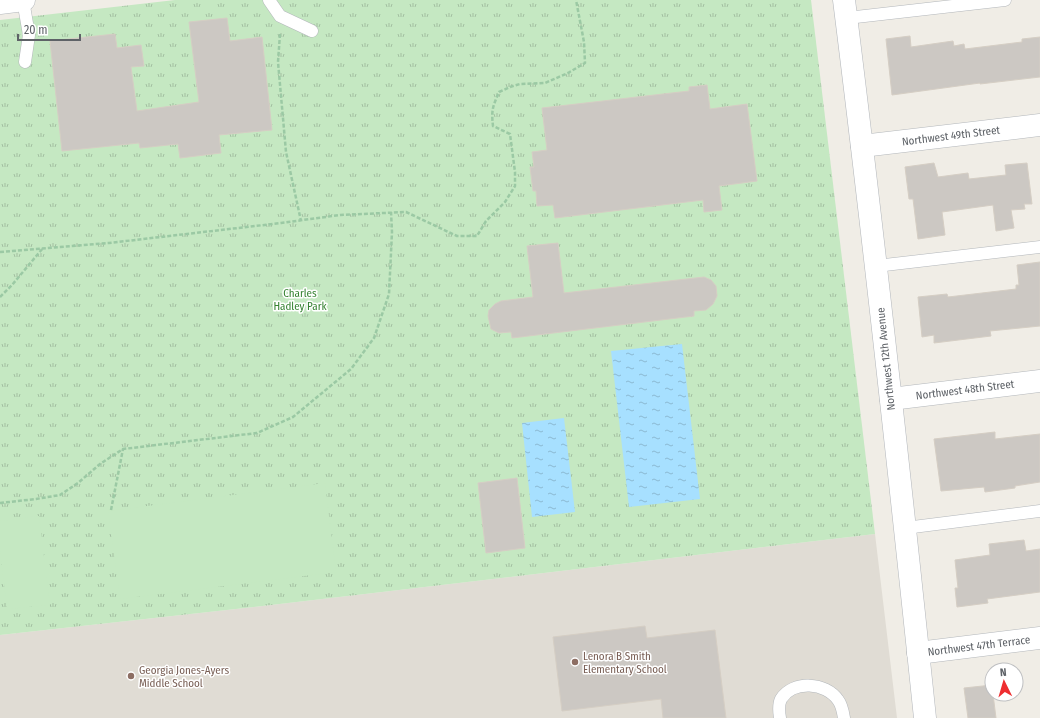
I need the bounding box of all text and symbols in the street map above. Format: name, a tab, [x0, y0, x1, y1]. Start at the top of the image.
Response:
scale bar	[18, 16, 80, 42]
text: 20 m	[24, 23, 48, 37]
street label: Northwest 49th Street	[901, 123, 1001, 148]
park label: Charles Hadley Park	[273, 287, 327, 313]
street label: Northwest 12th Avenue	[874, 307, 898, 411]
street label: Northwest 48th Street	[915, 377, 1015, 402]
street label: Northwest 47th Terrace	[927, 633, 1031, 659]
place label: Lenora B Smith Elementary School	[583, 650, 667, 676]
marker: Lenora B Smith Elementary School	[570, 657, 580, 667]
north arrow	[984, 662, 1024, 702]
place label: Georgia Jones-Ayers Middle School	[139, 664, 229, 690]
text: N	[999, 666, 1007, 679]
marker: Georgia Jones-Ayers Middle School	[126, 671, 136, 681]

